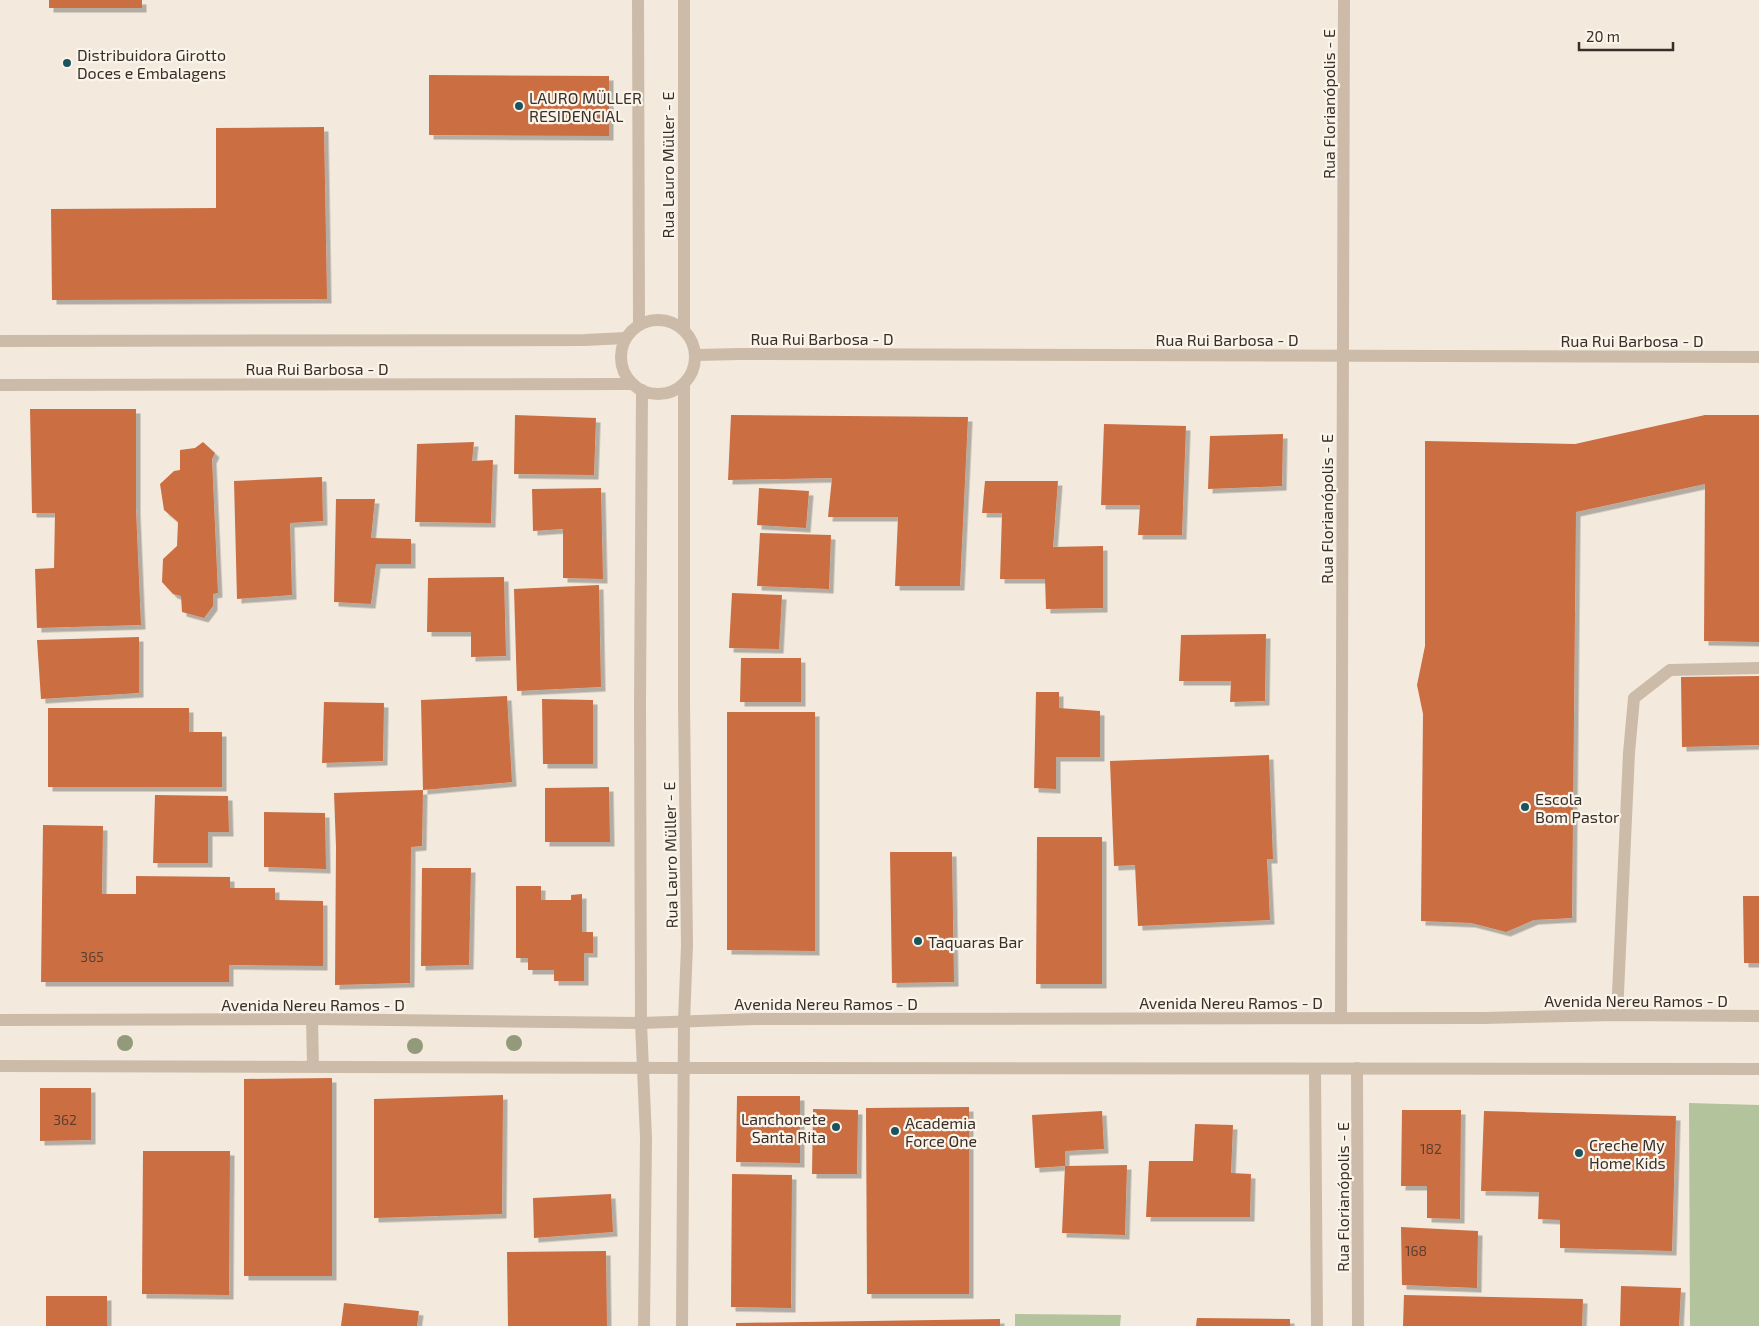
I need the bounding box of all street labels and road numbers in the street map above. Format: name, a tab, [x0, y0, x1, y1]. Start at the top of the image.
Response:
street label: Rua Florianópolis - E	[1319, 29, 1338, 179]
street label: Rua Lauro Müller - E	[658, 91, 677, 238]
street label: Rua Rui Barbosa - D	[750, 329, 894, 348]
street label: Rua Rui Barbosa - D	[1155, 330, 1299, 349]
street label: Rua Rui Barbosa - D	[1560, 331, 1704, 350]
street label: Rua Rui Barbosa - D	[245, 359, 389, 378]
street label: Rua Florianópolis - E	[1317, 434, 1336, 584]
street label: Rua Lauro Müller - E	[659, 781, 681, 929]
street label: Avenida Nereu Ramos - D	[1544, 991, 1728, 1010]
street label: Avenida Nereu Ramos - D	[1139, 993, 1323, 1012]
street label: Avenida Nereu Ramos - D	[734, 994, 918, 1013]
street label: Avenida Nereu Ramos - D	[221, 995, 405, 1014]
street label: Rua Florianópolis - E	[1333, 1122, 1352, 1272]

